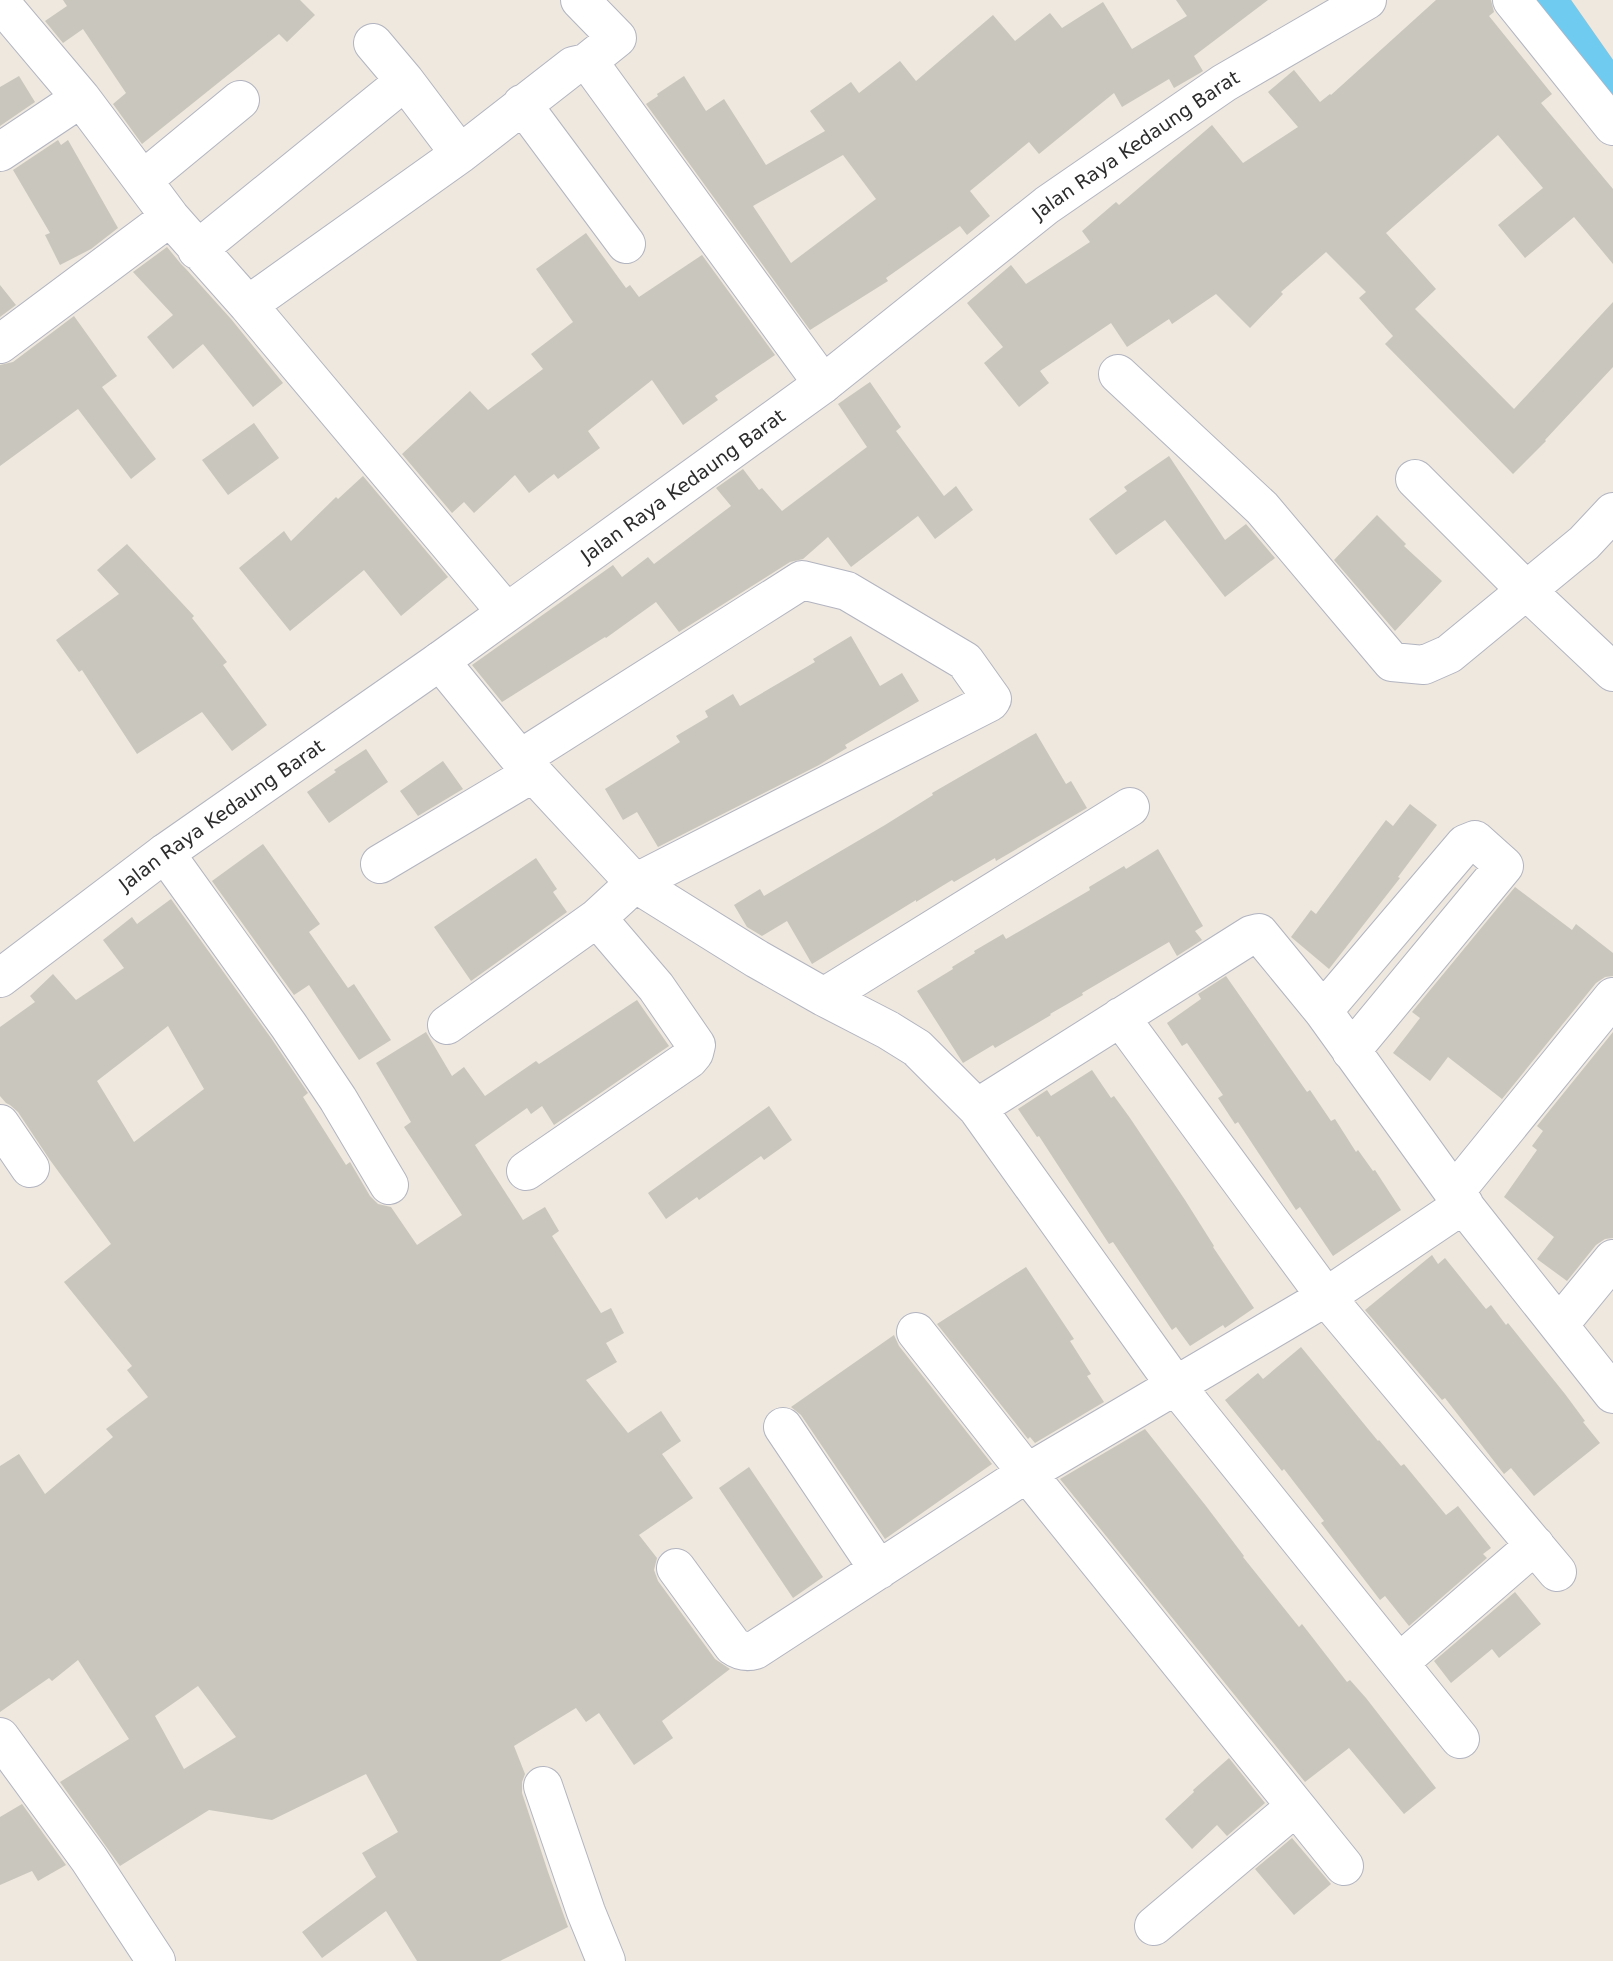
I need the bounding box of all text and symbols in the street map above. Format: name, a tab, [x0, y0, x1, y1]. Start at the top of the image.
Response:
street label: Jalan Raya Kedaung Barat	[1027, 66, 1243, 224]
street label: Jalan Raya Kedaung Barat	[576, 404, 789, 567]
street label: Jalan Raya Kedaung Barat	[114, 735, 328, 896]

